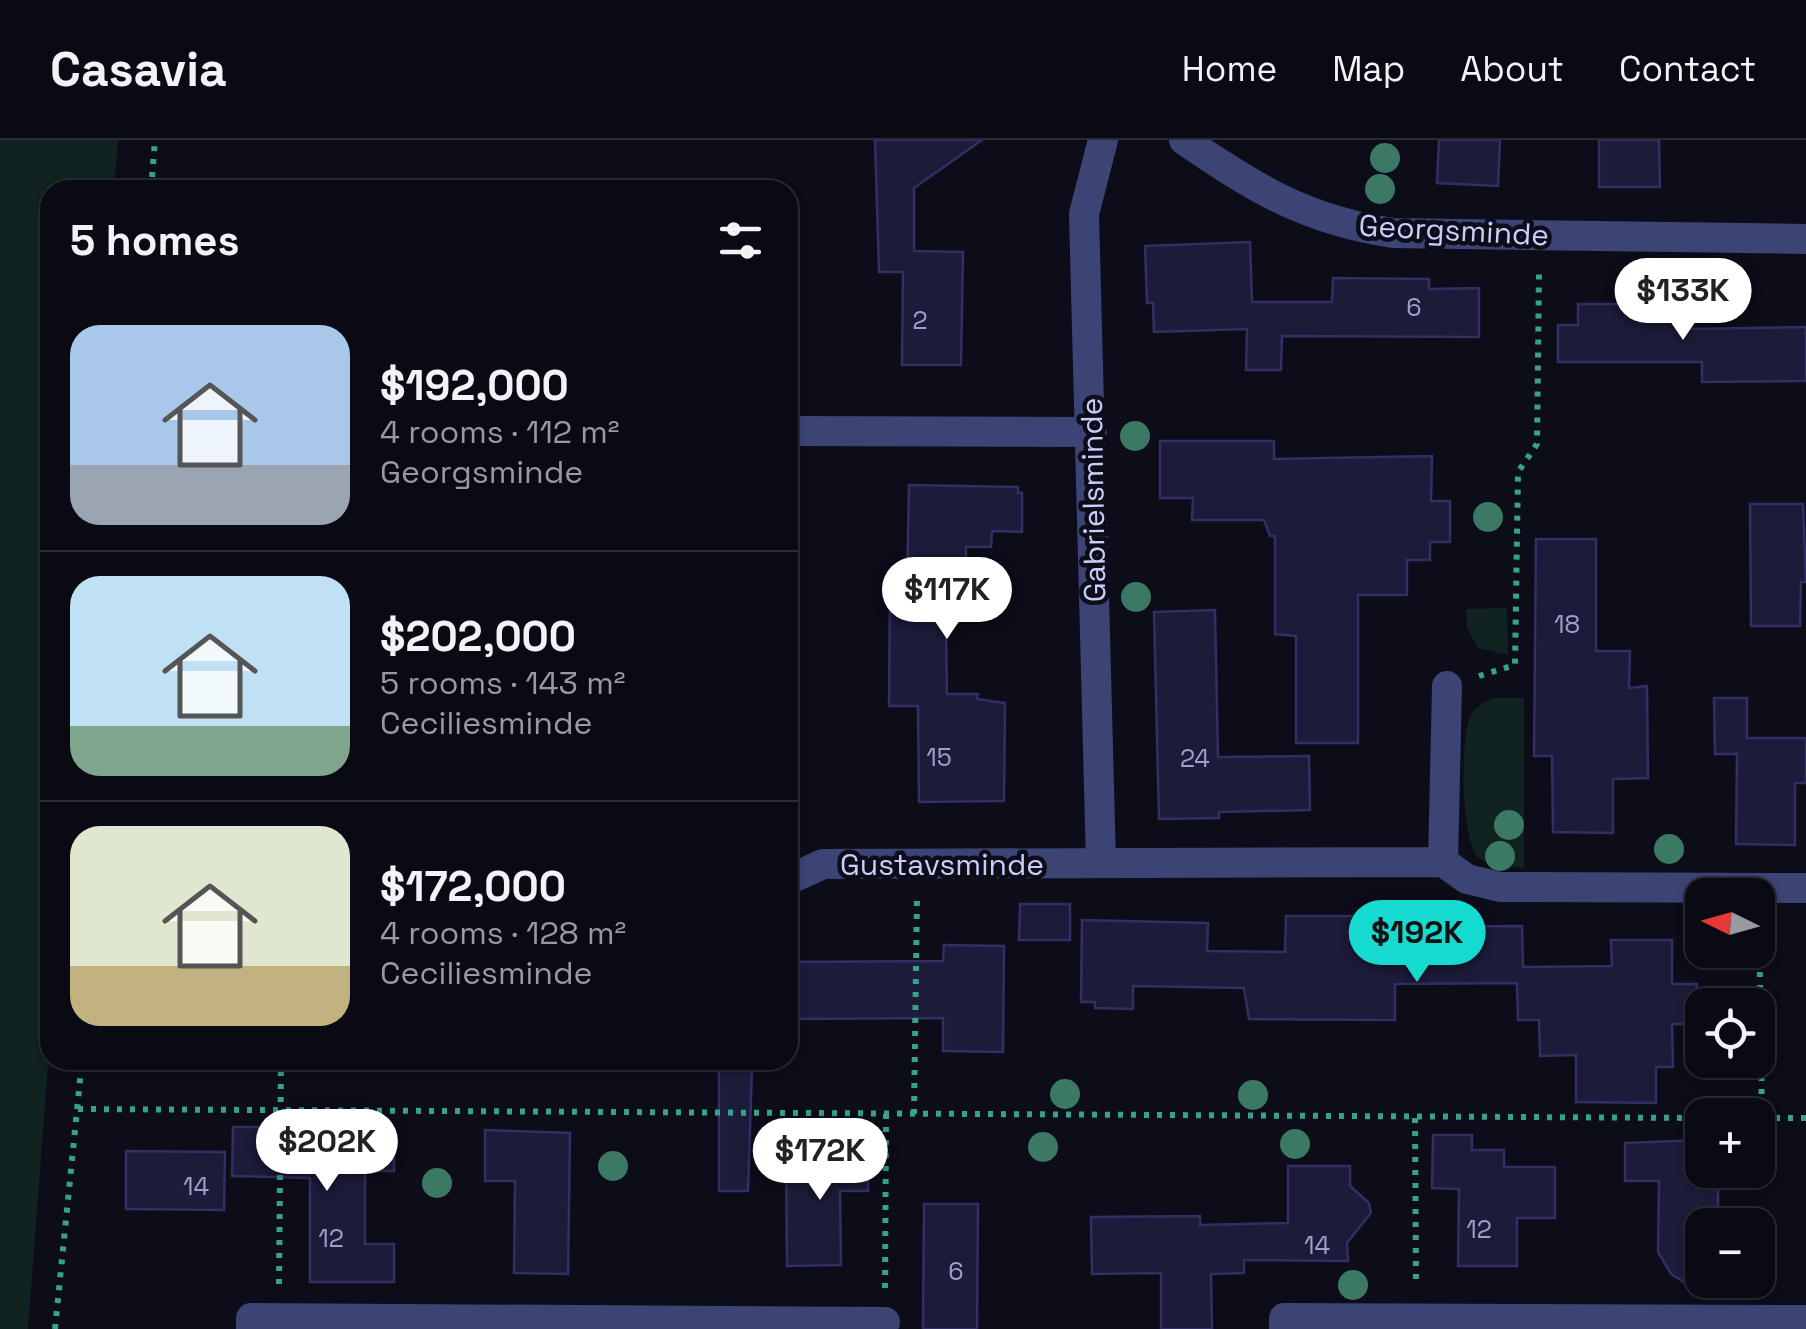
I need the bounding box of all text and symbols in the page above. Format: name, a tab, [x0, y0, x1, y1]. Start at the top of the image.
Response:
text: Casavia	[50, 39, 227, 100]
text: Home	[1182, 47, 1277, 91]
text: Map	[1332, 47, 1405, 91]
text: About	[1460, 47, 1564, 91]
text: Contact	[1619, 47, 1756, 91]
street label: Georgsminde	[1358, 206, 1550, 254]
icon: filters	[713, 213, 768, 268]
text: 5 homes	[70, 214, 240, 267]
pin: $133K	[1613, 258, 1753, 343]
text: $133K	[1637, 270, 1729, 310]
house number: 6	[1406, 291, 1422, 323]
house number: 2	[912, 304, 928, 336]
text: $192,000	[380, 359, 569, 412]
icon: home	[150, 365, 270, 485]
street label: Gabrielsminde	[1072, 397, 1114, 603]
text: 4 rooms · 112 m²	[380, 412, 620, 452]
text: Georgsminde	[380, 452, 583, 492]
pin: $117K	[877, 557, 1017, 642]
text: $117K	[904, 569, 990, 609]
house number: 18	[1554, 608, 1580, 640]
text: $202,000	[380, 610, 576, 663]
icon: home	[150, 616, 270, 736]
text: 5 rooms · 143 m²	[380, 663, 625, 703]
text: Ceciliesminde	[380, 703, 592, 743]
house number: 15	[926, 741, 952, 773]
house number: 24	[1180, 742, 1210, 774]
street label: Gustavsminde	[840, 845, 1044, 884]
text: $172,000	[380, 860, 566, 913]
icon: home	[150, 866, 270, 986]
north arrow	[1685, 878, 1775, 968]
map controls	[1685, 878, 1775, 1298]
pin: $192K	[1347, 900, 1487, 985]
text: $192K	[1371, 912, 1463, 952]
text: 4 rooms · 128 m²	[380, 913, 626, 953]
text: Ceciliesminde	[380, 953, 592, 993]
button: locate	[1685, 988, 1775, 1078]
button: +	[1685, 1098, 1775, 1188]
pin: $202K	[257, 1109, 397, 1194]
pin: $172K	[750, 1118, 890, 1203]
text: $202K	[278, 1121, 376, 1161]
text: $172K	[775, 1130, 865, 1170]
house number: 14	[183, 1170, 209, 1202]
button: −	[1685, 1208, 1775, 1298]
house number: 12	[1466, 1213, 1492, 1245]
house number: 12	[318, 1222, 344, 1254]
house number: 14	[1304, 1229, 1330, 1261]
house number: 6	[948, 1255, 964, 1287]

